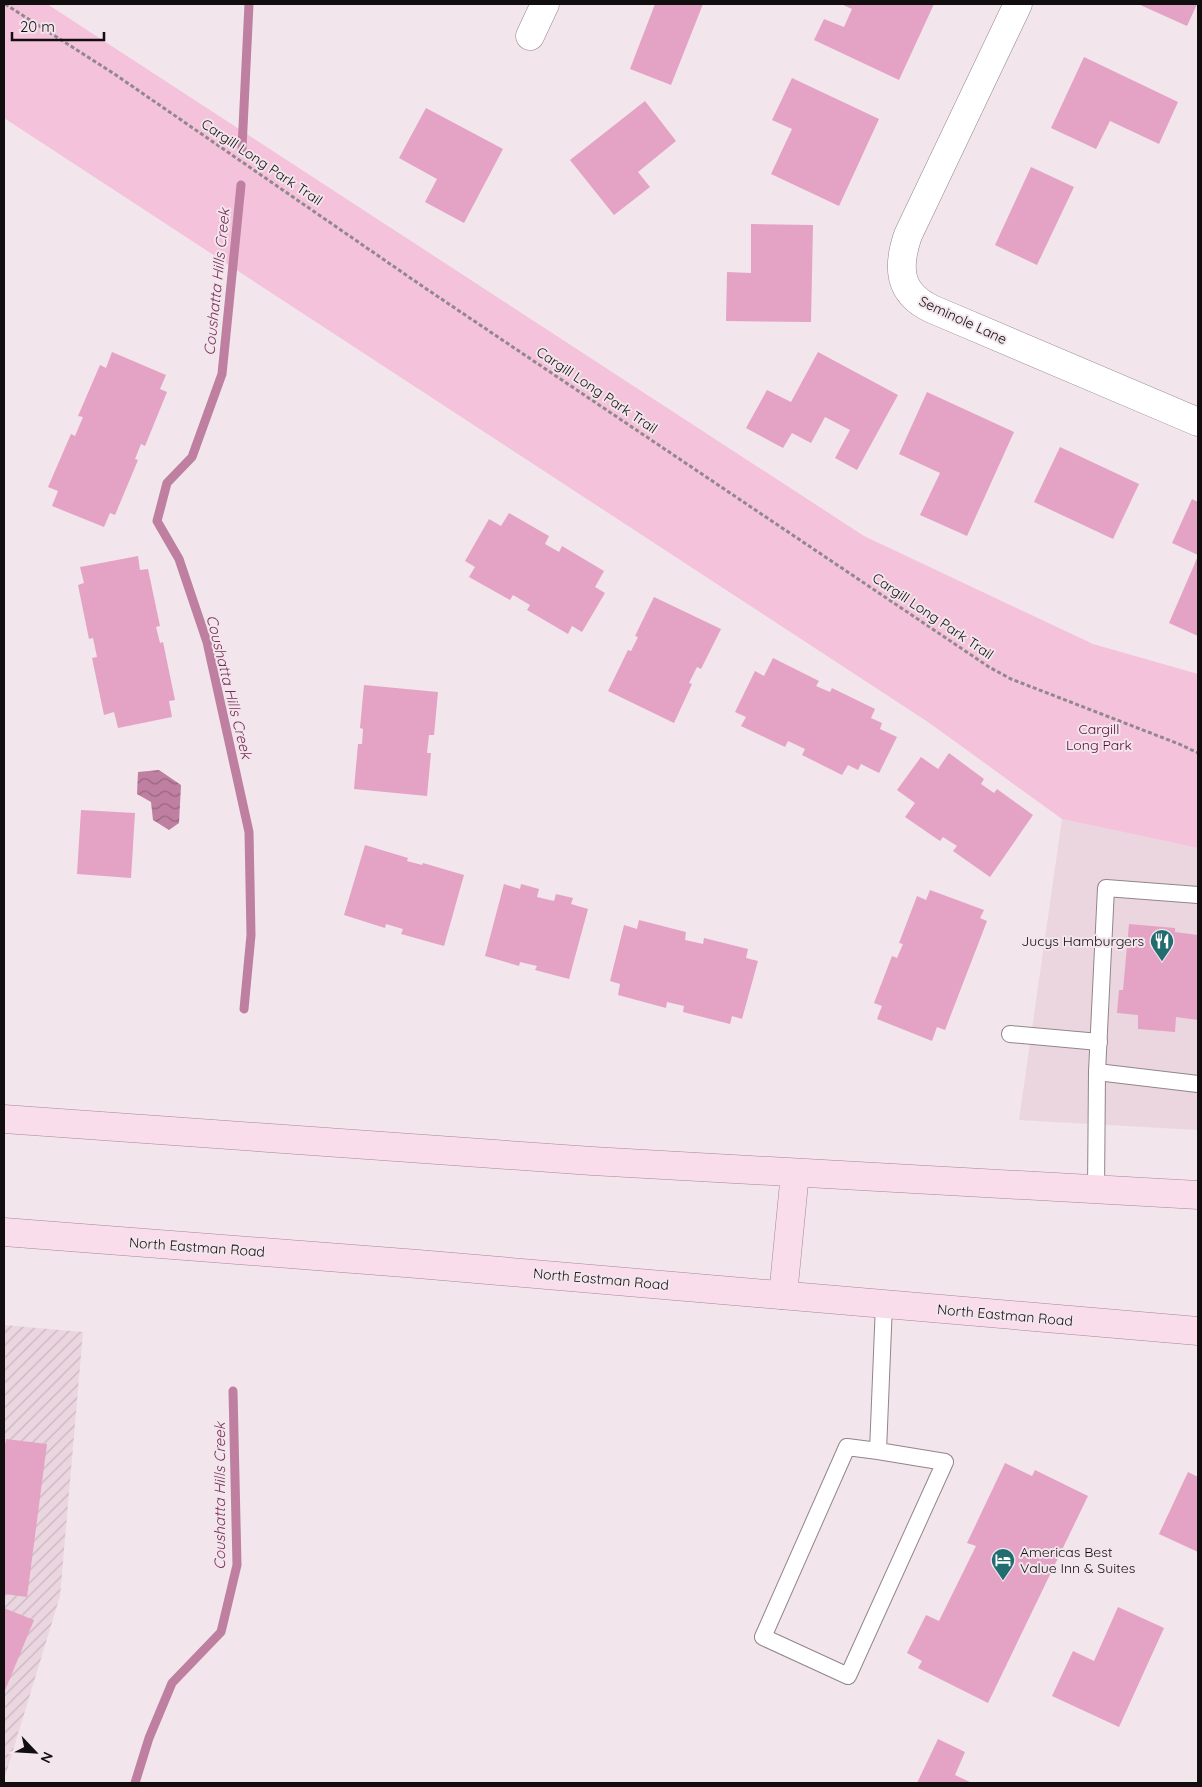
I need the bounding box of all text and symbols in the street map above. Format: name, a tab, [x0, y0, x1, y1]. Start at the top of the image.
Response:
scale bar	[12, 10, 105, 42]
text: 20 m	[20, 17, 55, 36]
street label: Cargill Long Park Trail	[198, 115, 326, 209]
water label: Coushatta Hills Creek	[199, 206, 234, 356]
street label: Seminole Lane	[916, 292, 1010, 348]
street label: Cargill Long Park Trail	[533, 343, 661, 437]
street label: Cargill Long Park Trail	[869, 569, 997, 663]
water label: Coushatta Hills Creek	[202, 613, 257, 763]
park label: Cargill Long Park	[1066, 720, 1132, 754]
restaurant icon: Jucys Hamburgers	[1149, 928, 1175, 962]
place label: Jucys Hamburgers	[1021, 932, 1144, 950]
street label: North Eastman Road	[128, 1233, 266, 1261]
street label: North Eastman Road	[532, 1264, 670, 1294]
street label: North Eastman Road	[936, 1300, 1074, 1330]
water label: Coushatta Hills Creek	[210, 1420, 229, 1570]
place label: Americas Best Value Inn & Suites	[1020, 1543, 1135, 1577]
hotel icon: Americas Best Value Inn & Suites	[990, 1547, 1016, 1581]
north arrow	[10, 1727, 60, 1777]
text: N	[36, 1749, 57, 1766]

